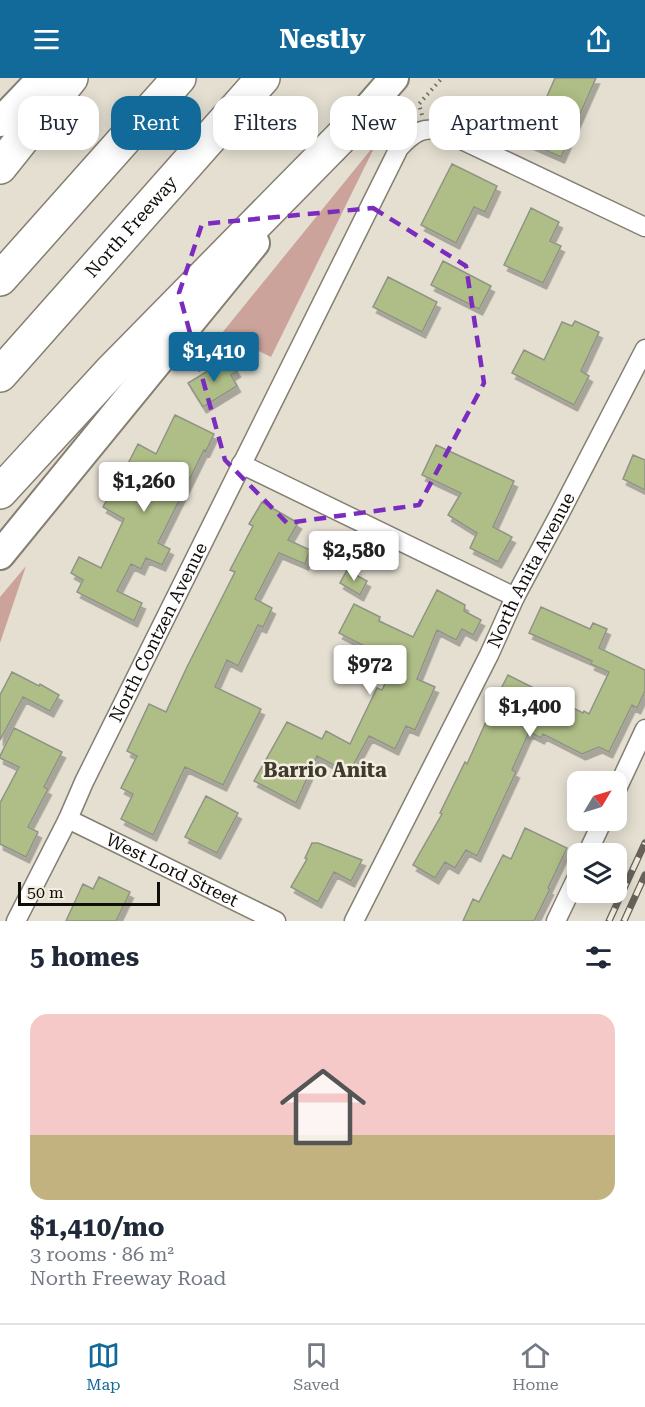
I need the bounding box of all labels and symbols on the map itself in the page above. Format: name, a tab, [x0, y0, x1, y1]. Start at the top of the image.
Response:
street label: North Freeway	[81, 171, 181, 281]
pin: $1,410	[165, 332, 263, 383]
pin: $1,260	[95, 462, 193, 513]
street label: North Anita Avenue	[483, 489, 579, 651]
pin: $2,580	[305, 531, 403, 582]
street label: North Contzen Avenue	[105, 539, 211, 725]
pin: $972	[334, 645, 406, 696]
pin: $1,400	[481, 687, 579, 738]
district label: Barrio Anita	[263, 758, 387, 782]
north arrow	[567, 771, 627, 831]
street label: West Lord Street	[103, 828, 242, 911]
scale bar	[18, 879, 160, 906]

